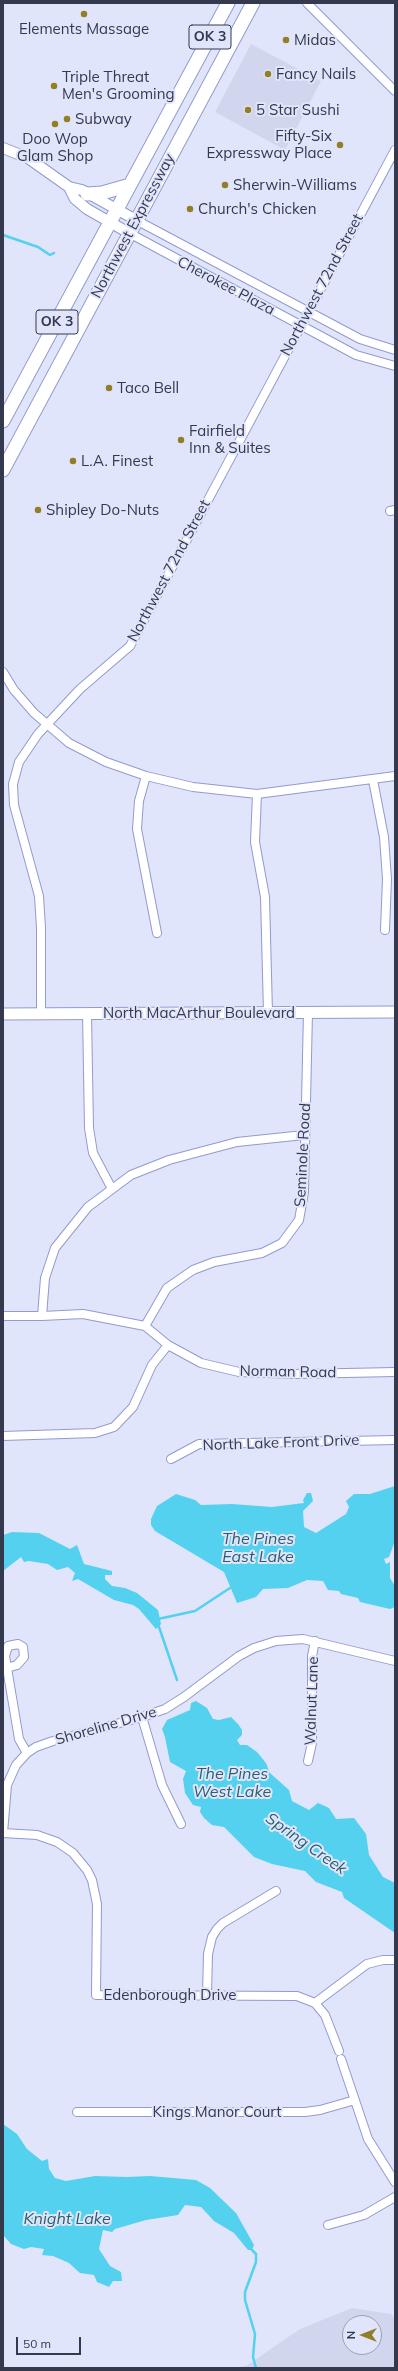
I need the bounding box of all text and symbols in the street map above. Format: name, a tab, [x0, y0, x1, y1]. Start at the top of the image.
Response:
marker: Elements Massage	[79, 9, 89, 19]
place label: Elements Massage	[19, 20, 149, 38]
road number: OK 3	[189, 25, 231, 49]
place label: Midas	[294, 31, 336, 49]
marker: Midas	[281, 35, 291, 45]
place label: Fancy Nails	[276, 65, 356, 83]
place label: Triple Threat Men's Grooming	[62, 68, 175, 103]
marker: Fancy Nails	[263, 69, 273, 79]
marker: Triple Threat Men's Grooming	[49, 81, 59, 91]
place label: 5 Star Sushi	[256, 101, 340, 119]
marker: 5 Star Sushi	[243, 105, 253, 115]
place label: Subway	[75, 110, 132, 128]
marker: Subway	[62, 114, 72, 124]
marker: Doo Wop Glam Shop	[50, 119, 60, 129]
place label: Fifty-Six Expressway Place	[206, 127, 332, 162]
place label: Doo Wop Glam Shop	[17, 130, 93, 165]
marker: Fifty-Six Expressway Place	[335, 140, 345, 150]
street label: Northwest Expressway	[87, 151, 179, 301]
place label: Sherwin-Williams	[233, 176, 357, 194]
marker: Sherwin-Williams	[220, 180, 230, 190]
place label: Church's Chicken	[198, 200, 316, 218]
marker: Church's Chicken	[185, 204, 195, 214]
street label: Northwest 72nd Street	[277, 211, 367, 359]
street label: Cherokee Plaza	[174, 253, 278, 319]
road number: OK 3	[36, 310, 78, 334]
place label: Taco Bell	[117, 379, 179, 397]
marker: Taco Bell	[104, 383, 114, 393]
place label: Fairfield Inn & Suites	[189, 422, 271, 457]
marker: Fairfield Inn & Suites	[176, 435, 186, 445]
place label: L.A. Finest	[81, 452, 153, 470]
marker: L.A. Finest	[68, 456, 78, 466]
street label: Northwest 72nd Street	[124, 497, 214, 645]
place label: Shipley Do-Nuts	[46, 501, 159, 519]
marker: Shipley Do-Nuts	[33, 505, 43, 515]
street label: North MacArthur Boulevard	[103, 1004, 295, 1022]
street label: Seminole Road	[291, 1103, 315, 1207]
street label: Norman Road	[239, 1362, 337, 1382]
street label: North Lake Front Drive	[202, 1431, 360, 1455]
water label: The Pines East Lake	[222, 1529, 294, 1567]
street label: Walnut Lane	[301, 1656, 323, 1746]
street label: Shoreline Drive	[53, 1703, 159, 1749]
water label: The Pines West Lake	[193, 1764, 271, 1802]
water label: Spring Creek	[262, 1809, 350, 1879]
street label: Edenborough Drive	[104, 1986, 236, 2004]
street label: Kings Manor Court	[153, 2103, 281, 2121]
water label: Knight Lake	[23, 2209, 111, 2229]
north arrow	[342, 2315, 382, 2355]
scale bar	[18, 2329, 83, 2355]
text: N	[344, 2331, 358, 2339]
text: 50 m	[23, 2336, 51, 2351]

